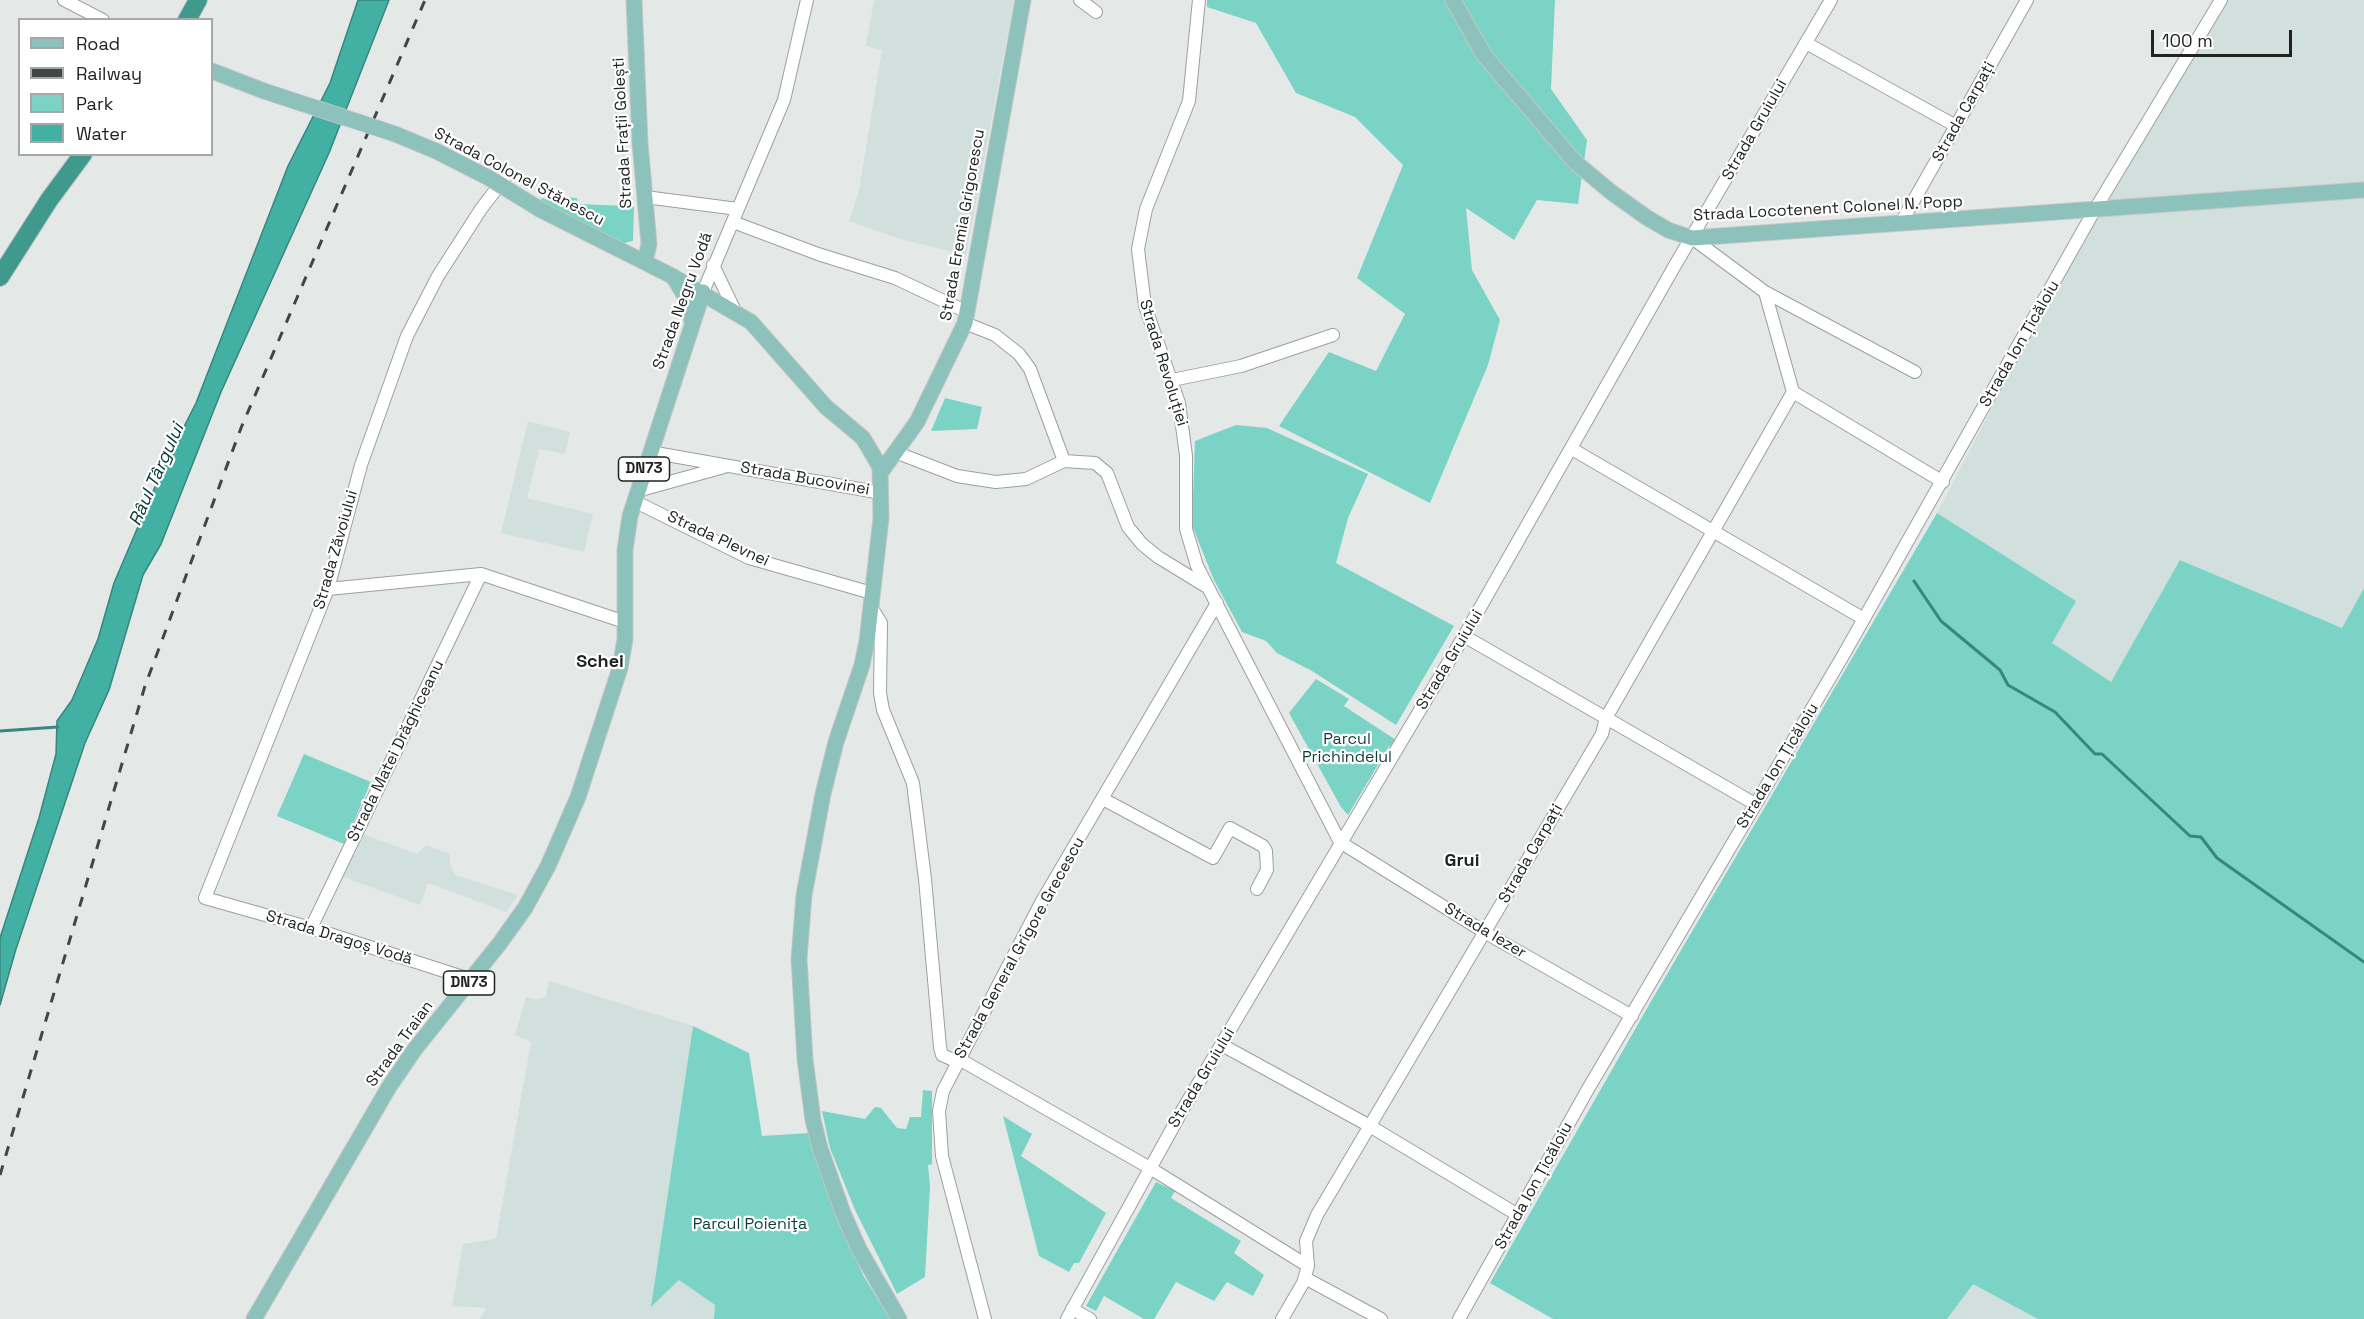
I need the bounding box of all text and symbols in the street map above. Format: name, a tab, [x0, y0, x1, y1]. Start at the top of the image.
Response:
legend	[18, 18, 213, 156]
scale bar	[2154, 18, 2295, 56]
text: 100 m	[2162, 29, 2213, 52]
text: Road	[76, 32, 120, 55]
street label: Strada Frații Golești	[609, 57, 637, 209]
street label: Strada Carpați	[1929, 59, 1999, 165]
text: Railway	[76, 62, 142, 85]
street label: Strada Gruiului	[1718, 76, 1792, 184]
text: Park	[76, 92, 113, 115]
text: Water	[76, 122, 127, 145]
street label: Strada Colonel Stănescu	[431, 124, 607, 230]
street label: Strada Eremia Grigorescu	[937, 128, 989, 322]
street label: Strada Locotenent Colonel N. Popp	[1693, 192, 1963, 226]
street label: Strada Negru Vodă	[649, 230, 717, 372]
street label: Strada Ion Țicăloiu	[1976, 277, 2064, 411]
street label: Strada Revoluției	[1135, 297, 1191, 429]
water label: Râul Târgului	[125, 420, 189, 530]
road number: DN73	[618, 457, 670, 481]
street label: Strada Bucovinei	[739, 458, 871, 500]
street label: Strada Zăvoiului	[310, 488, 362, 612]
street label: Strada Plevnei	[664, 507, 772, 571]
street label: Strada Gruiului	[1413, 607, 1487, 713]
district label: Schei	[576, 651, 624, 673]
street label: Strada Matei Drăghiceanu	[344, 657, 448, 845]
street label: Strada Ion Țicăloiu	[1733, 700, 1823, 832]
park label: Parcul Prichindelul	[1302, 730, 1392, 768]
street label: Strada Carpați	[1495, 801, 1567, 907]
street label: Strada General Grigore Grecescu	[951, 834, 1089, 1062]
district label: Grui	[1445, 850, 1479, 872]
street label: Strada Iezer	[1441, 899, 1529, 963]
street label: Strada Dragoș Vodă	[263, 907, 415, 969]
road number: DN73	[444, 971, 494, 995]
street label: Strada Traian	[362, 997, 438, 1091]
street label: Strada Gruiului	[1165, 1025, 1239, 1131]
street label: Strada Ion Țicăloiu	[1491, 1119, 1577, 1253]
park label: Parcul Poieniţa	[693, 1215, 807, 1235]

